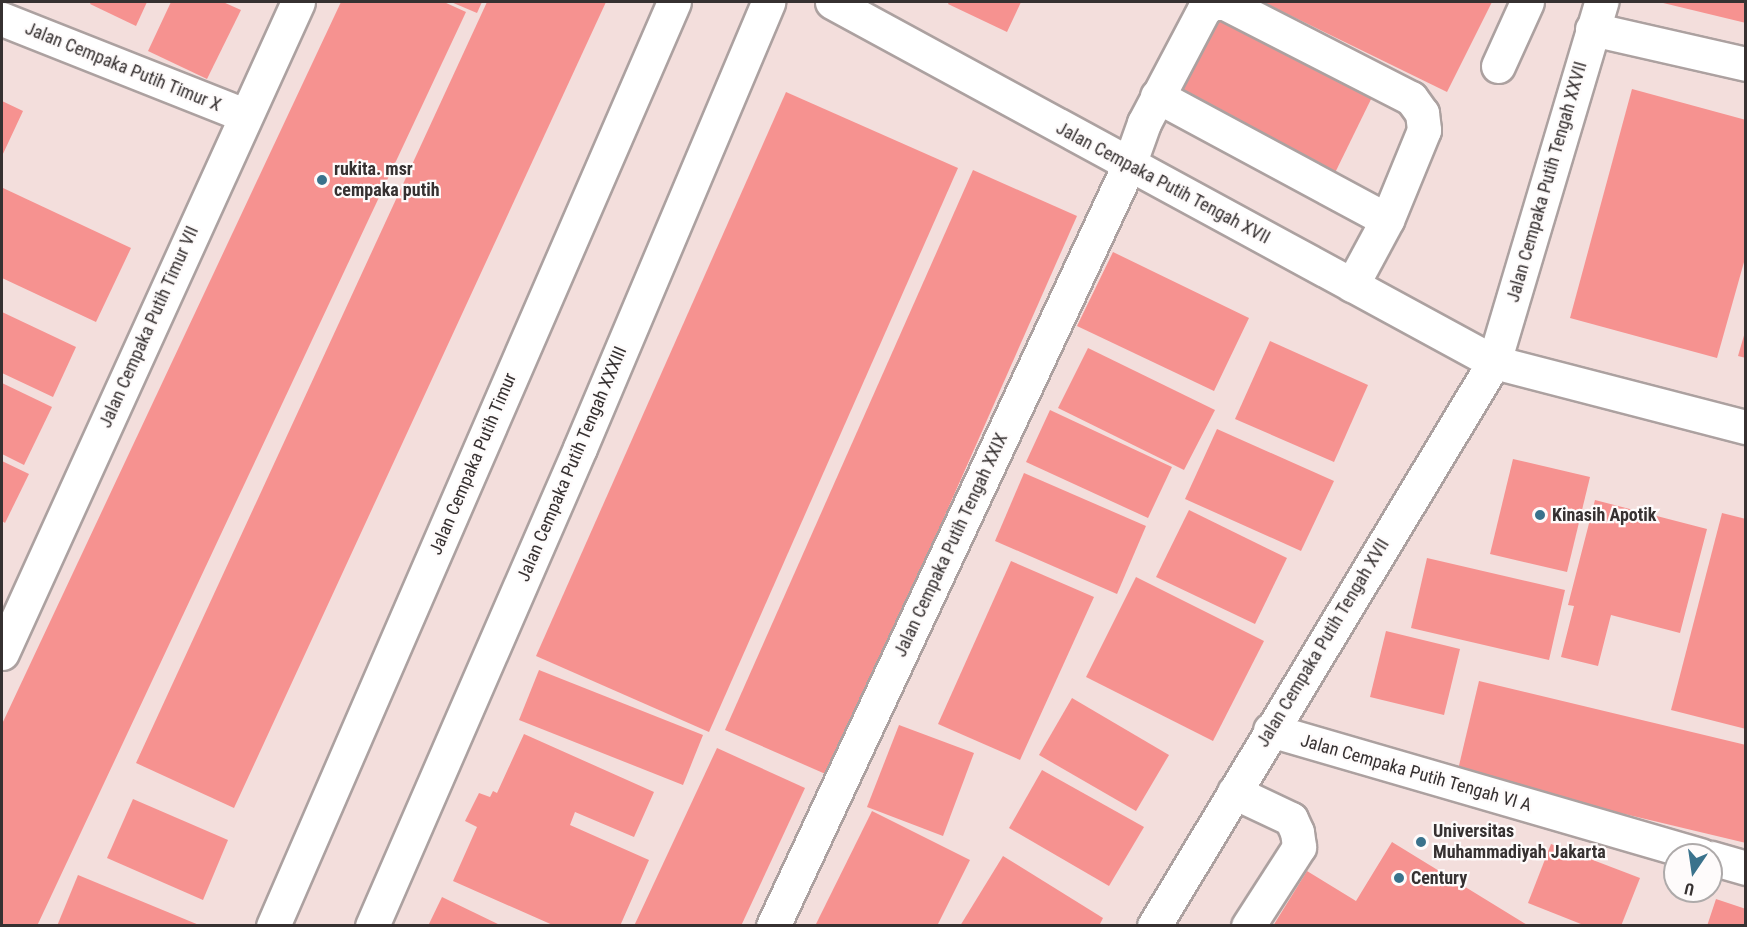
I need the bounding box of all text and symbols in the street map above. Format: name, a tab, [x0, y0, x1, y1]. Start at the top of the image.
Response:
street label: Jalan Cempaka Putih Timur X	[22, 18, 224, 116]
street label: Jalan Cempaka Putih Tengah XXVII	[1502, 59, 1592, 305]
street label: Jalan Cempaka Putih Tengah XVII	[1052, 117, 1274, 249]
place label: rukita. msr cempaka putih	[334, 159, 440, 201]
marker: rukita. msr cempaka putih	[315, 173, 329, 187]
street label: Jalan Cempaka Putih Timur VII	[95, 223, 203, 431]
street label: Jalan Cempaka Putih Tengah XXXIII	[512, 343, 632, 585]
street label: Jalan Cempaka Putih Timur	[425, 370, 521, 558]
street label: Jalan Cempaka Putih Tengah XXIX	[889, 429, 1013, 661]
place label: Kinasih Apotik	[1552, 504, 1656, 526]
marker: Kinasih Apotik	[1533, 508, 1547, 522]
street label: Jalan Cempaka Putih Tengah XVII	[1252, 535, 1394, 751]
street label: Jalan Cempaka Putih Tengah VI A	[1298, 730, 1534, 816]
place label: Universitas Muhammadiyah Jakarta	[1433, 821, 1606, 864]
marker: Universitas Muhammadiyah Jakarta	[1414, 835, 1428, 849]
north arrow	[1663, 843, 1723, 903]
place label: Century	[1411, 867, 1467, 889]
marker: Century	[1392, 871, 1406, 885]
text: U	[1683, 879, 1696, 899]

